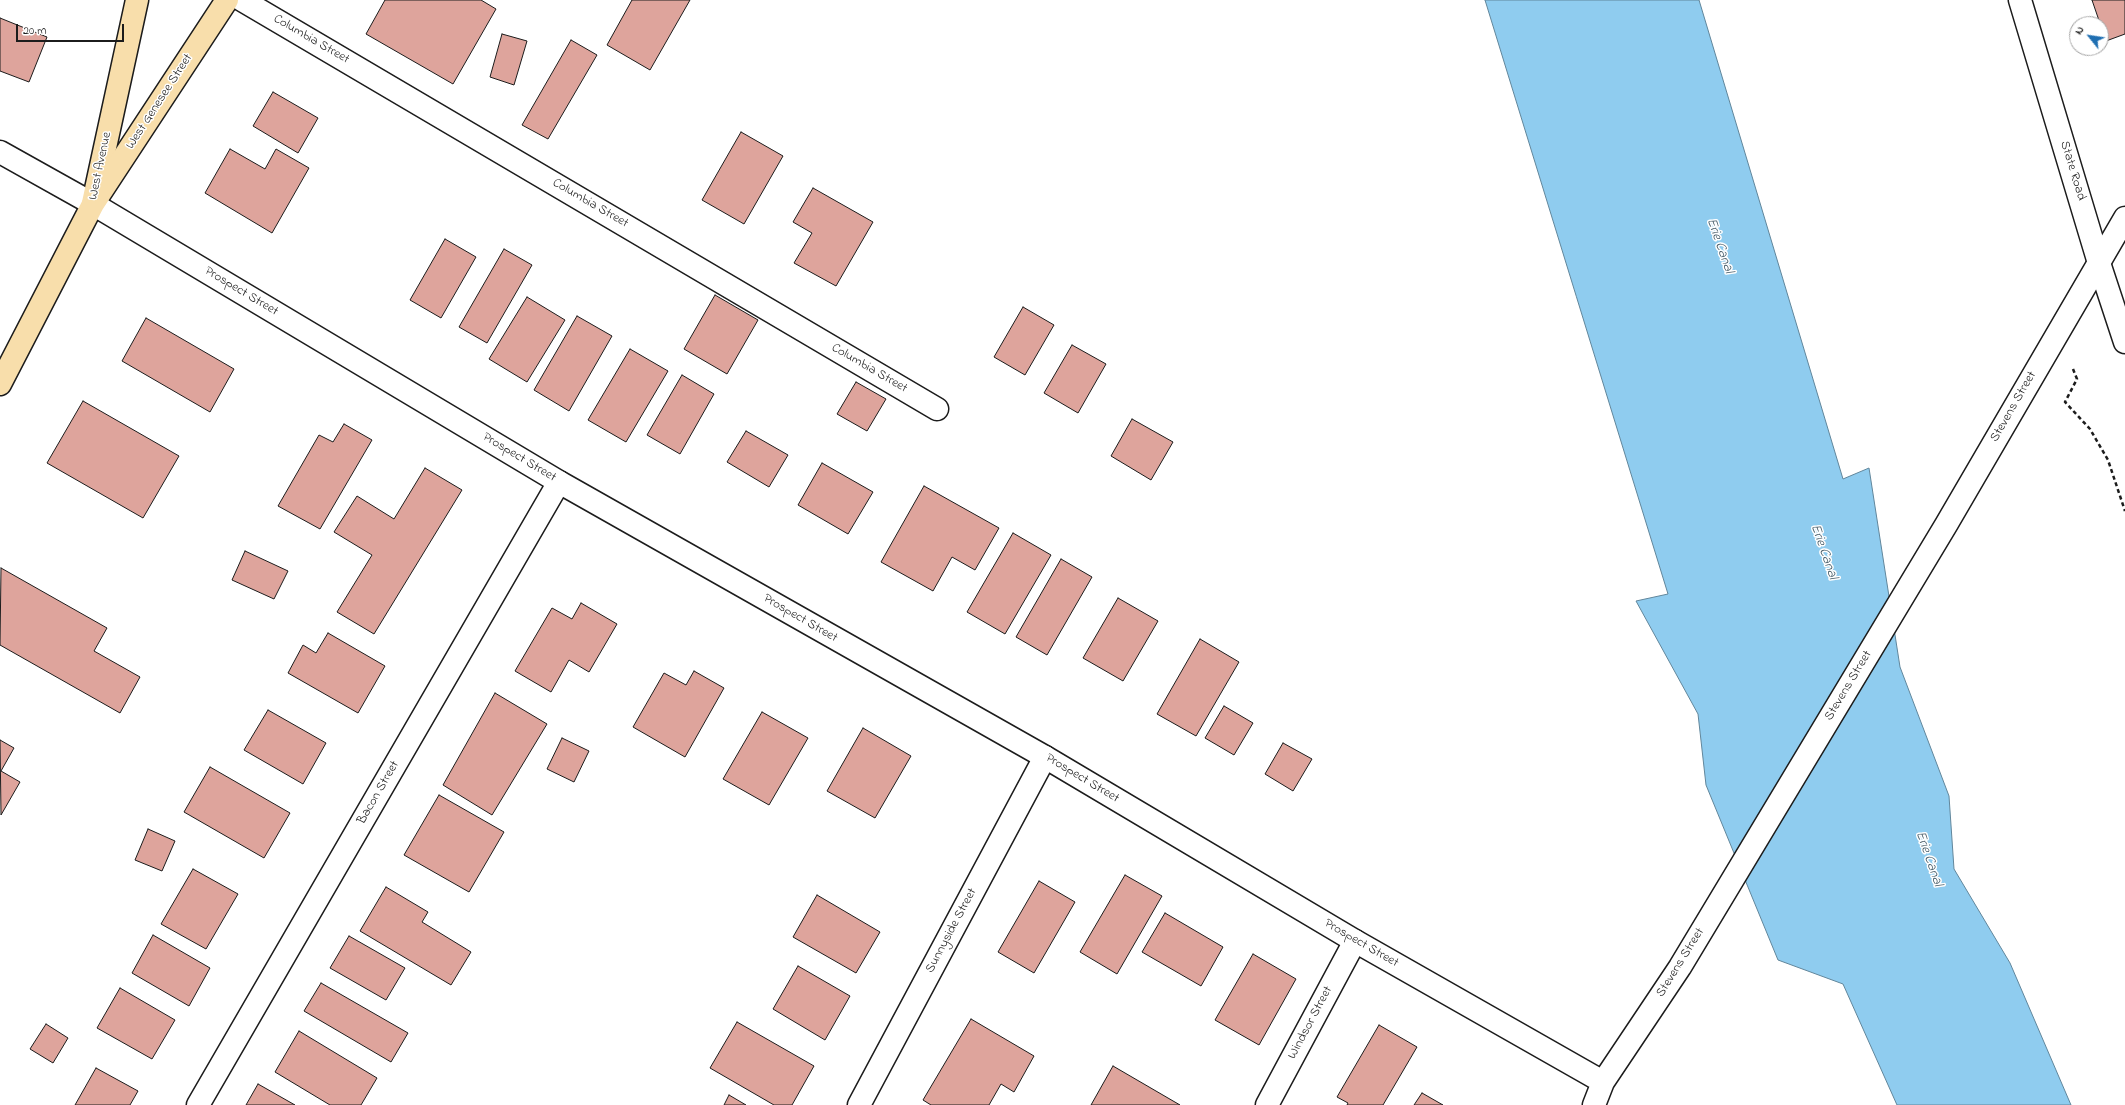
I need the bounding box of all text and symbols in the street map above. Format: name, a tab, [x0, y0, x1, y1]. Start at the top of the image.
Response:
street label: Columbia Street	[270, 12, 352, 68]
scale bar	[18, 16, 126, 42]
north arrow	[2069, 16, 2109, 56]
text: 20 m	[23, 22, 46, 40]
text: N	[2071, 23, 2088, 38]
street label: West Genesee Street	[123, 51, 197, 153]
street label: West Avenue	[86, 131, 116, 201]
street label: State Road	[2056, 139, 2088, 203]
street label: Columbia Street	[549, 176, 631, 232]
water label: Erie Canal	[1702, 216, 1736, 276]
street label: Prospect Street	[201, 264, 281, 320]
street label: Columbia Street	[828, 341, 910, 397]
street label: Stevens Street	[1988, 369, 2040, 445]
street label: Prospect Street	[479, 430, 559, 486]
water label: Erie Canal	[1806, 522, 1840, 582]
street label: Prospect Street	[760, 591, 840, 647]
street label: Stevens Street	[1822, 648, 1876, 724]
street label: Prospect Street	[1042, 751, 1122, 807]
street label: Bacon Street	[355, 758, 403, 828]
water label: Erie Canal	[1911, 829, 1945, 889]
street label: Sunnyside Street	[923, 886, 981, 976]
street label: Prospect Street	[1321, 916, 1401, 972]
street label: Stevens Street	[1654, 925, 1708, 1001]
street label: Windsor Street	[1285, 984, 1337, 1062]

